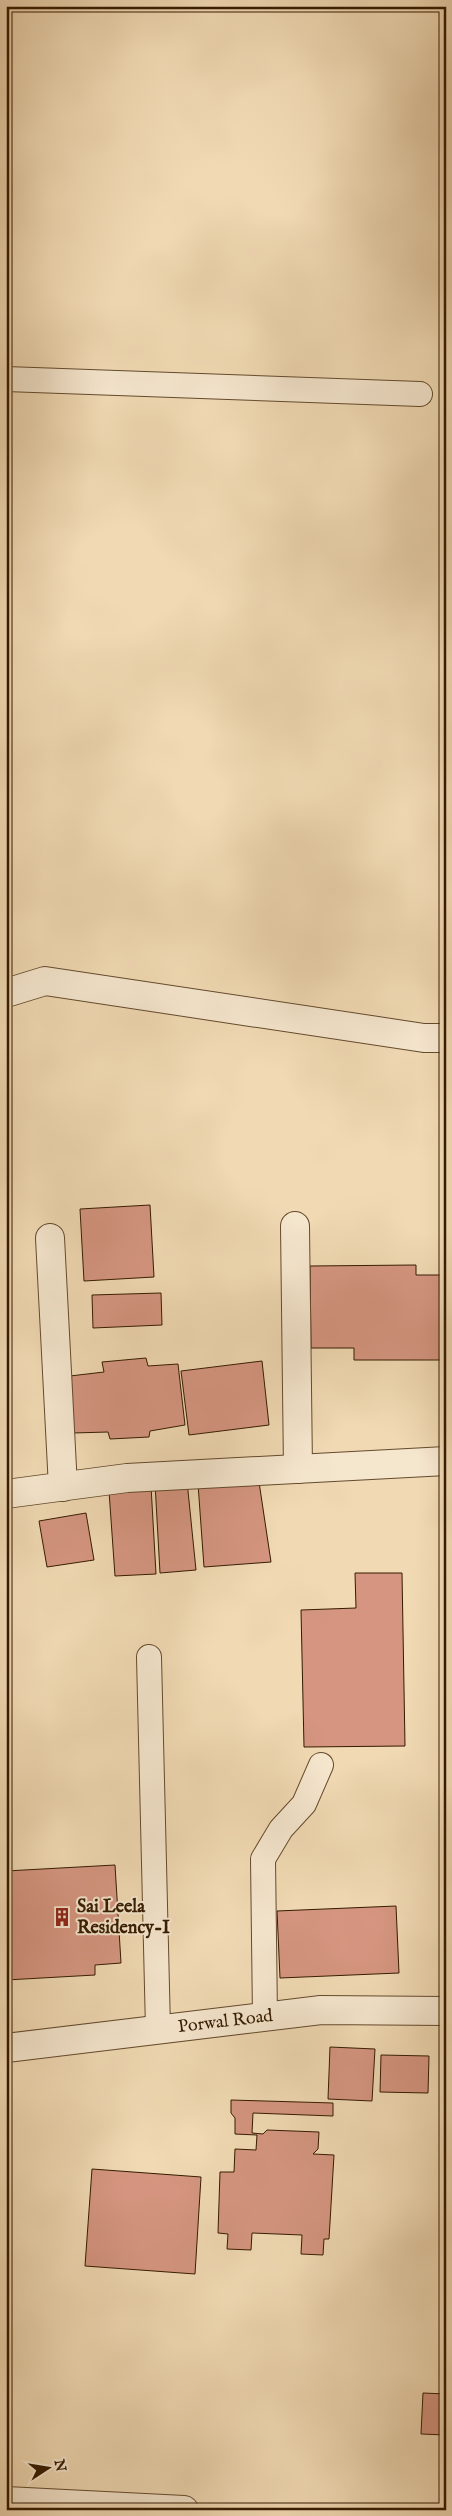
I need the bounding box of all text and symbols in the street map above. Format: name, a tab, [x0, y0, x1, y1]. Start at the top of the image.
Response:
place label: Sai Leela Residency-I	[77, 1896, 170, 1940]
building icon: Sai Leela Residency-I	[51, 1906, 73, 1928]
street label: Porwal Road	[177, 2004, 275, 2039]
north arrow	[22, 2444, 72, 2494]
text: N	[49, 2457, 70, 2473]

